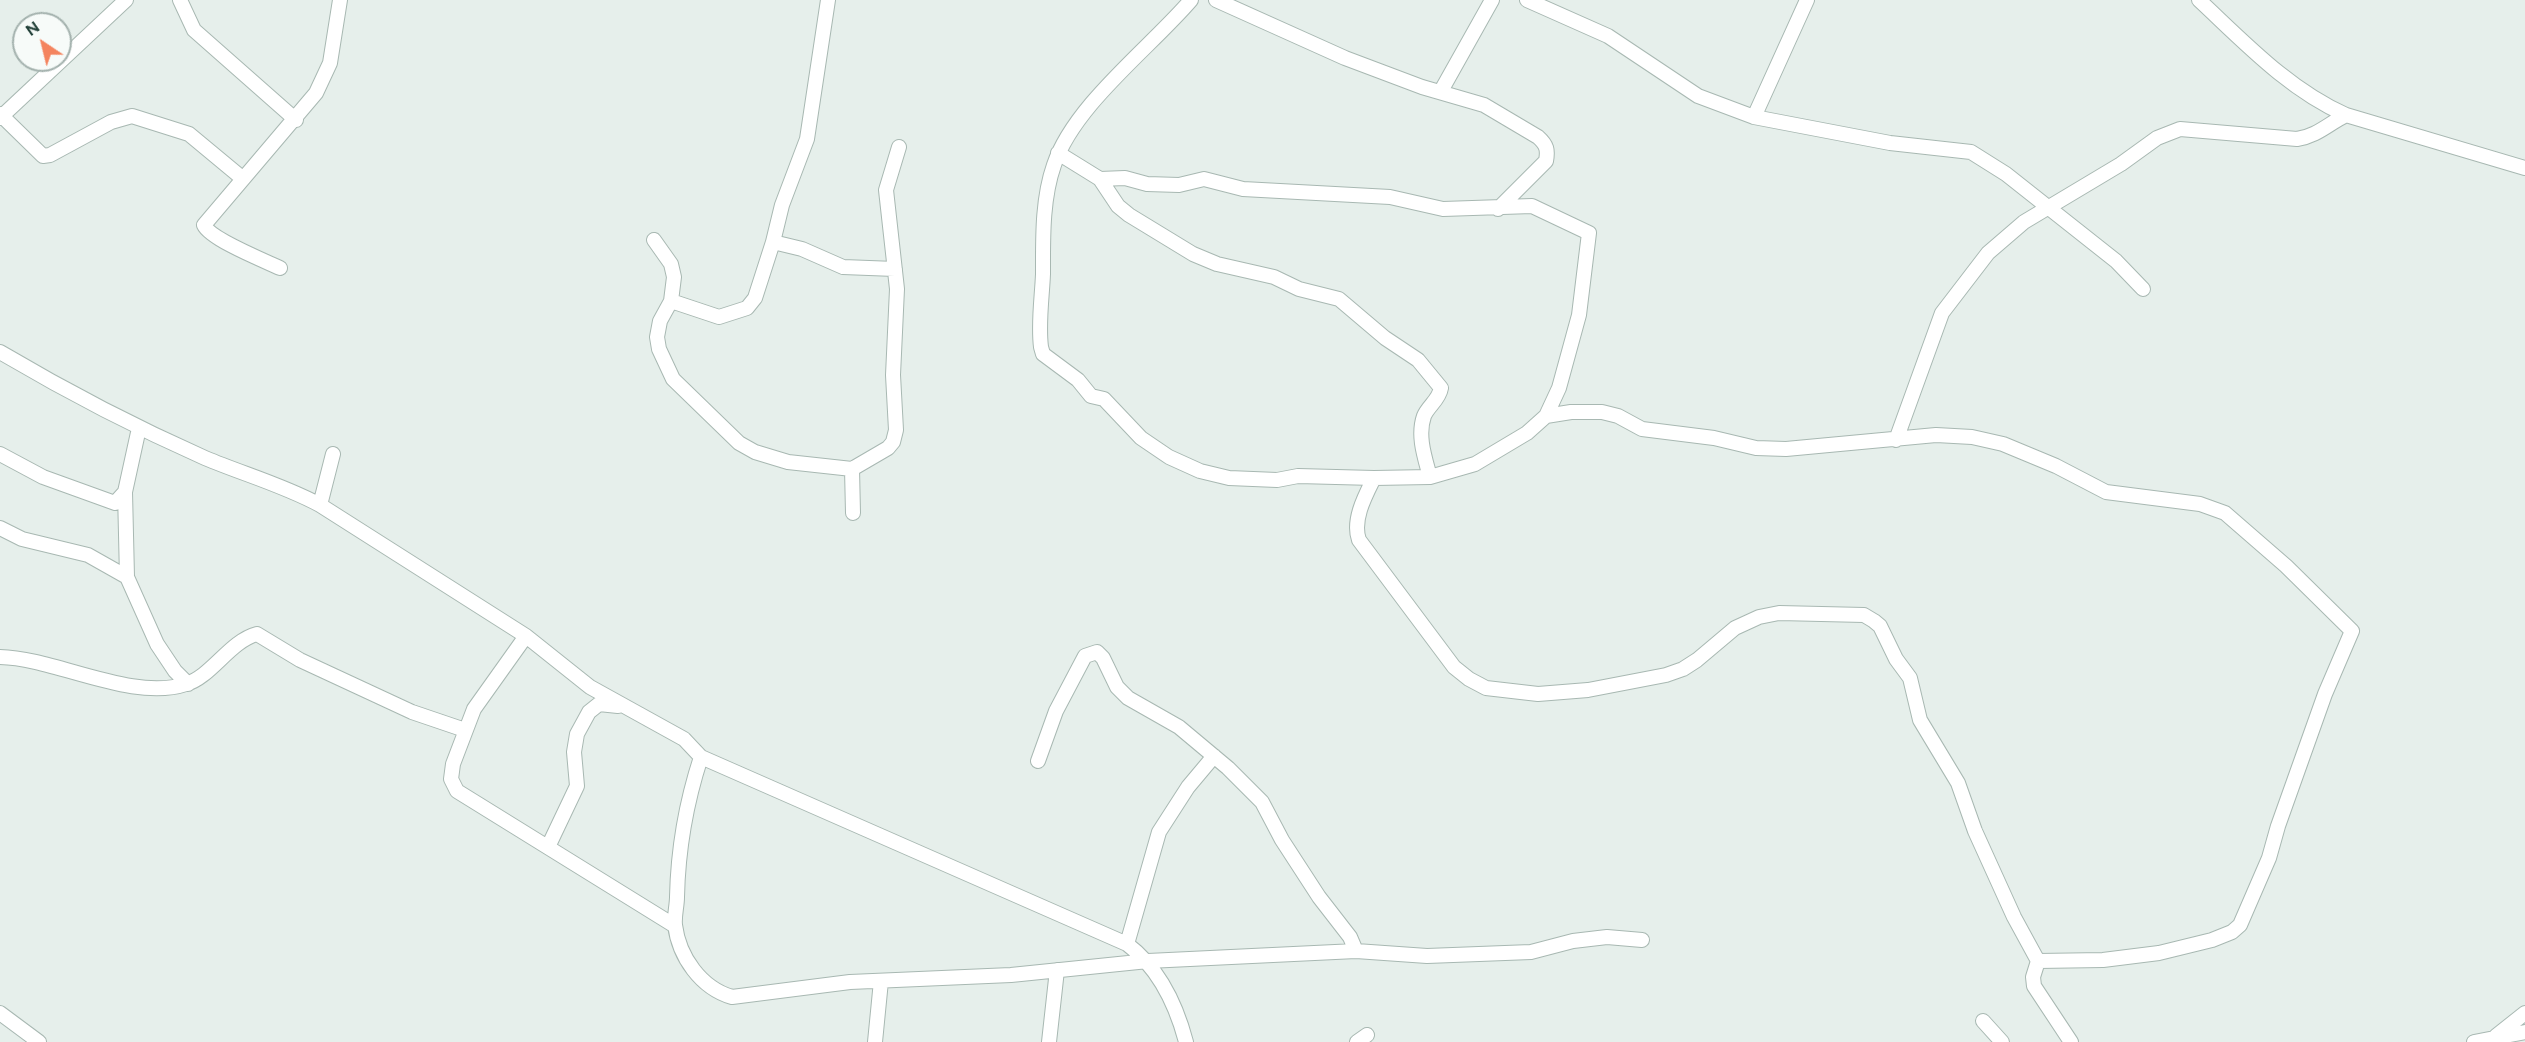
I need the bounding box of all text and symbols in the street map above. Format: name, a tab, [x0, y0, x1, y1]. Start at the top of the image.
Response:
north arrow	[12, 12, 72, 72]
text: N	[22, 17, 43, 40]

